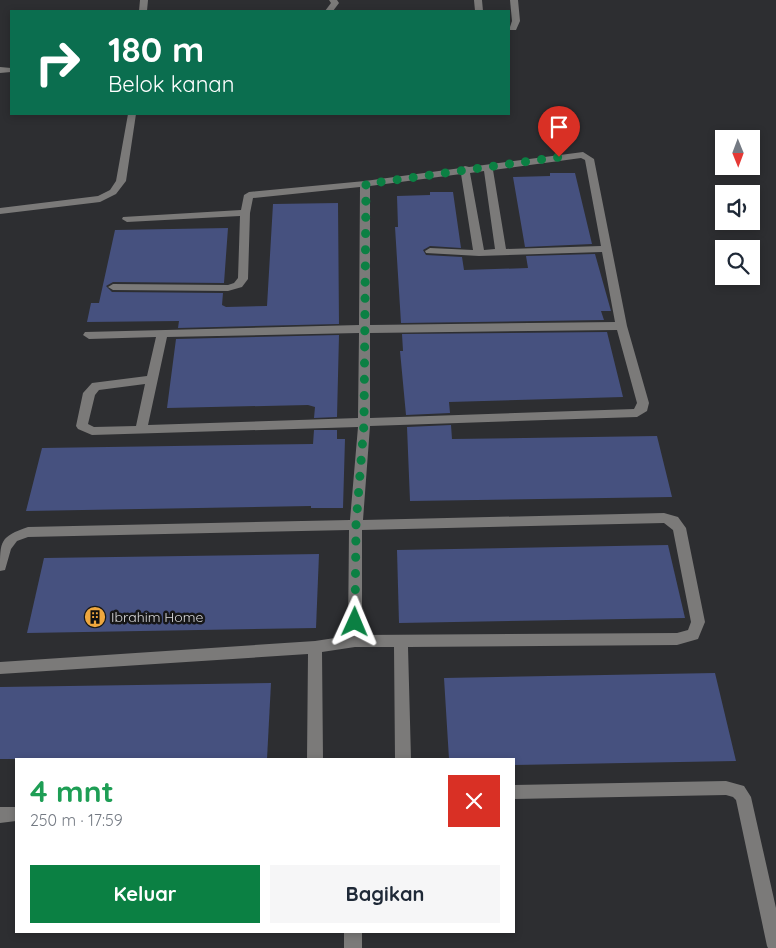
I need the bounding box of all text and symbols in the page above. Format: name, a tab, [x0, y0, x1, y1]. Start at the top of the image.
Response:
text: 180 m	[108, 27, 204, 71]
icon: right	[25, 30, 90, 95]
text: Belok kanan	[108, 70, 234, 98]
pin	[538, 106, 580, 157]
icon: arrive	[545, 113, 573, 141]
north arrow	[715, 130, 760, 175]
map controls	[715, 130, 760, 285]
button: sound	[715, 185, 760, 230]
button: search	[715, 240, 760, 285]
position arrow	[328, 595, 380, 647]
building icon: Ibrahim Home	[83, 605, 107, 629]
place label: Ibrahim Home	[111, 608, 204, 626]
text: 4 mnt	[30, 772, 114, 810]
button: close	[448, 775, 500, 827]
text: 250 m · 17:59	[30, 810, 123, 830]
button: Keluar	[30, 865, 260, 923]
button: Bagikan	[270, 865, 500, 923]

